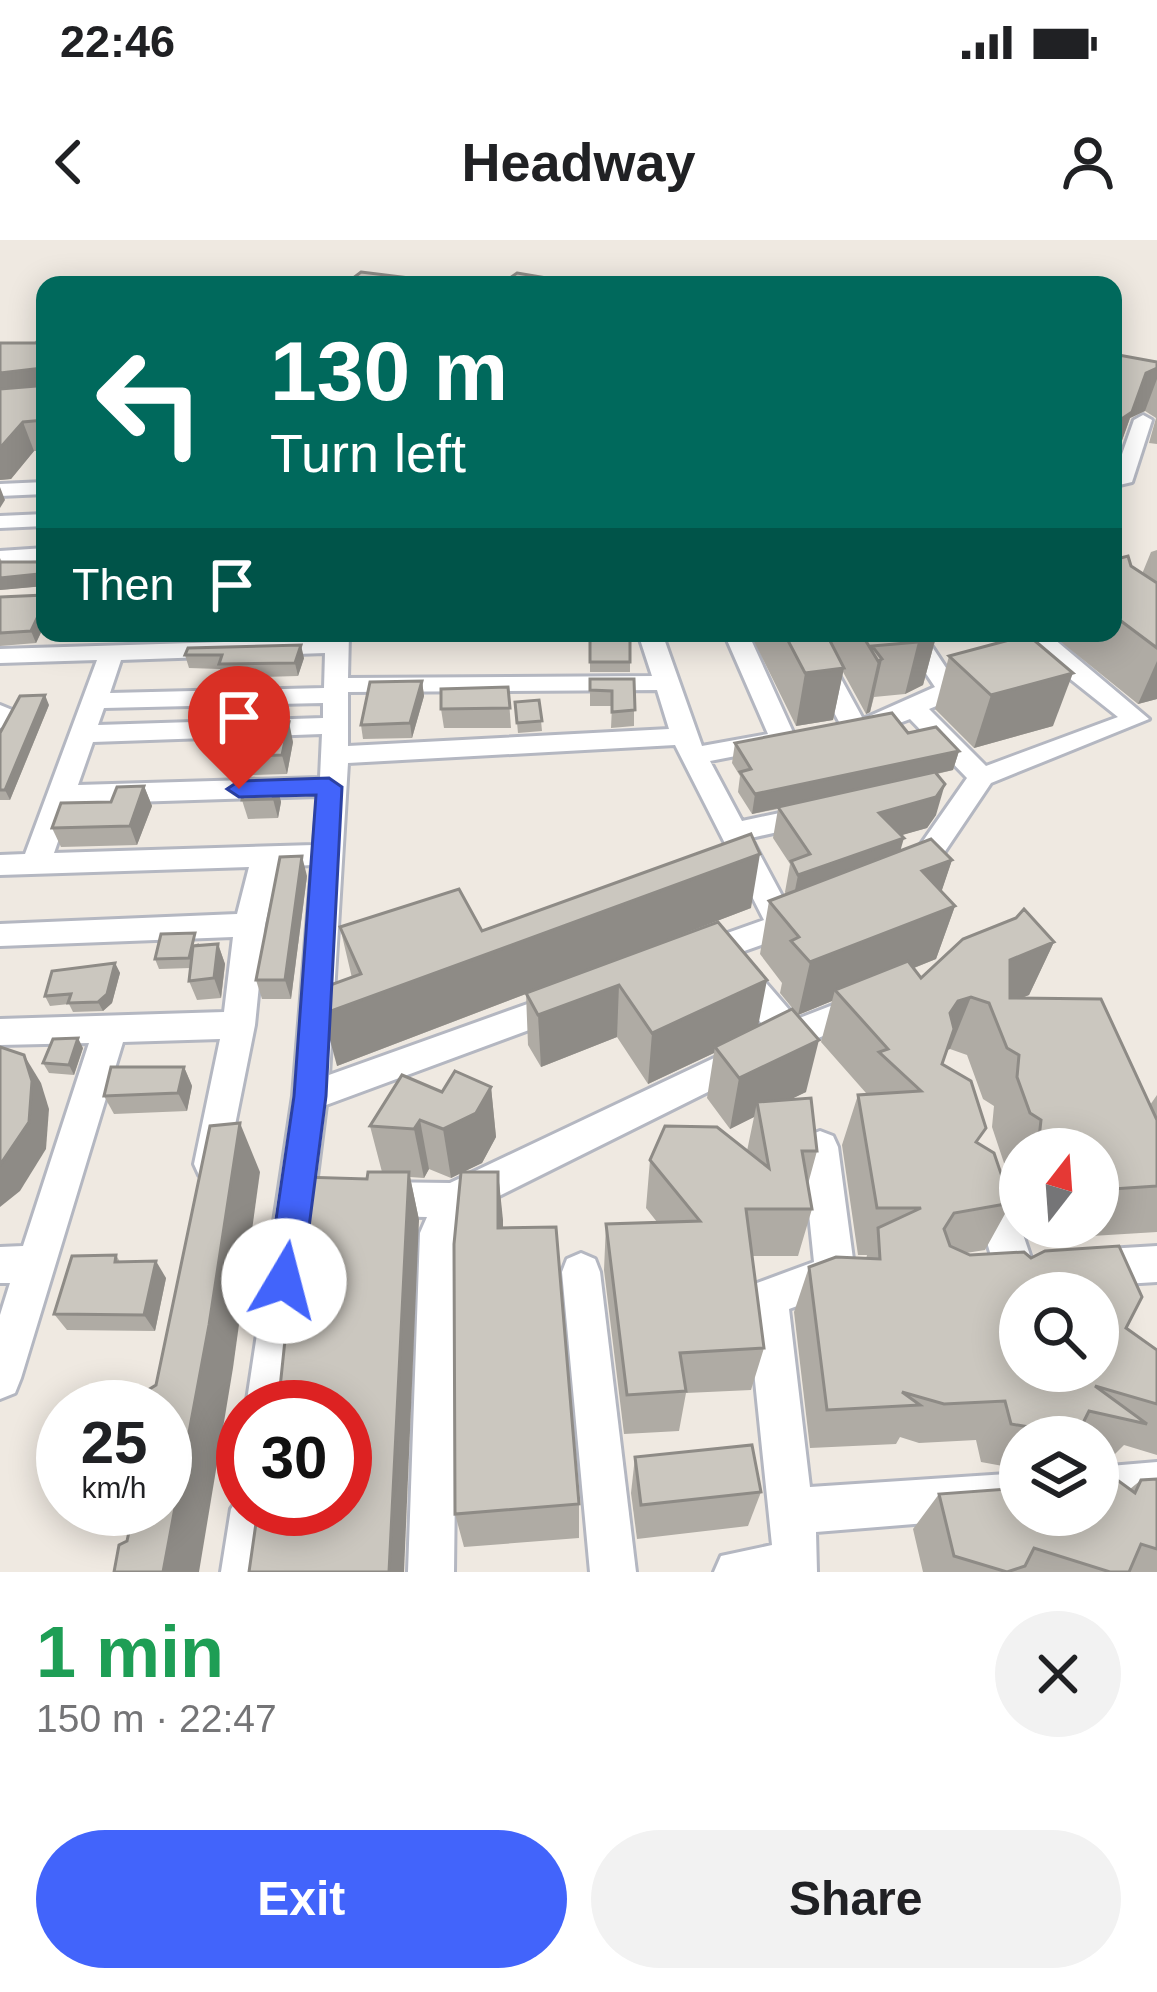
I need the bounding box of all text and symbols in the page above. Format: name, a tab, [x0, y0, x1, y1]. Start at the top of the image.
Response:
text: 22:46	[60, 16, 175, 67]
icon: back	[36, 129, 102, 195]
icon: person	[1055, 129, 1121, 195]
text: Headway	[461, 132, 696, 192]
icon: left	[72, 324, 228, 480]
text: 130 m	[270, 324, 508, 418]
text: Turn left	[270, 423, 466, 483]
icon: arrive	[199, 552, 265, 618]
text: Then	[72, 559, 175, 610]
pin	[188, 666, 290, 789]
icon: arrive	[206, 684, 272, 750]
north arrow	[999, 1128, 1119, 1248]
map controls	[999, 1128, 1119, 1536]
position arrow	[221, 1218, 347, 1344]
button: search	[999, 1272, 1119, 1392]
speed limit sign: 30	[216, 1380, 372, 1536]
text: 25	[81, 1409, 147, 1476]
button: layers	[999, 1416, 1119, 1536]
text: km/h	[81, 1471, 147, 1504]
button: close	[995, 1611, 1121, 1737]
text: 1 min	[36, 1612, 224, 1692]
text: 150 m · 22:47	[36, 1697, 277, 1740]
button: Exit	[36, 1830, 567, 1968]
button: Share	[591, 1830, 1121, 1968]

